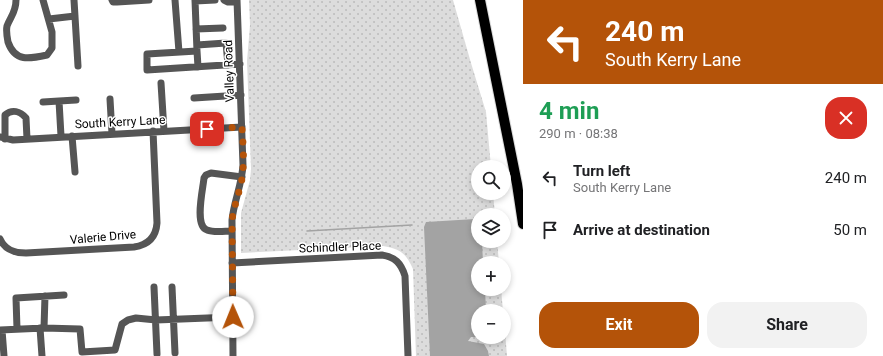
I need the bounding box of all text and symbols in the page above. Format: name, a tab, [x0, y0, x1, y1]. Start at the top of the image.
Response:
text: 240 m	[605, 15, 684, 48]
icon: left	[539, 16, 591, 68]
street label: Valley Road	[221, 40, 237, 102]
text: South Kerry Lane	[605, 49, 741, 70]
text: 4 min	[539, 97, 599, 125]
button: close	[825, 97, 867, 139]
pin	[190, 112, 224, 146]
street label: South Kerry Lane	[74, 113, 166, 131]
icon: arrive	[196, 118, 218, 140]
text: 290 m · 08:38	[539, 126, 618, 141]
map controls	[471, 160, 511, 344]
button: search	[471, 160, 511, 200]
text: Turn left	[573, 162, 630, 180]
icon: left	[539, 167, 561, 189]
text: 240 m	[825, 169, 867, 187]
text: South Kerry Lane	[573, 180, 671, 195]
button: layers	[471, 208, 511, 248]
icon: arrive	[539, 219, 561, 241]
text: Arrive at destination	[573, 221, 710, 239]
text: 50 m	[833, 221, 867, 239]
street label: Valerie Drive	[69, 227, 137, 247]
street label: Schindler Place	[299, 239, 381, 255]
button: +	[471, 256, 511, 296]
position arrow	[212, 296, 254, 338]
button: Exit	[539, 302, 699, 348]
button: Share	[707, 302, 867, 348]
button: −	[471, 304, 511, 344]

